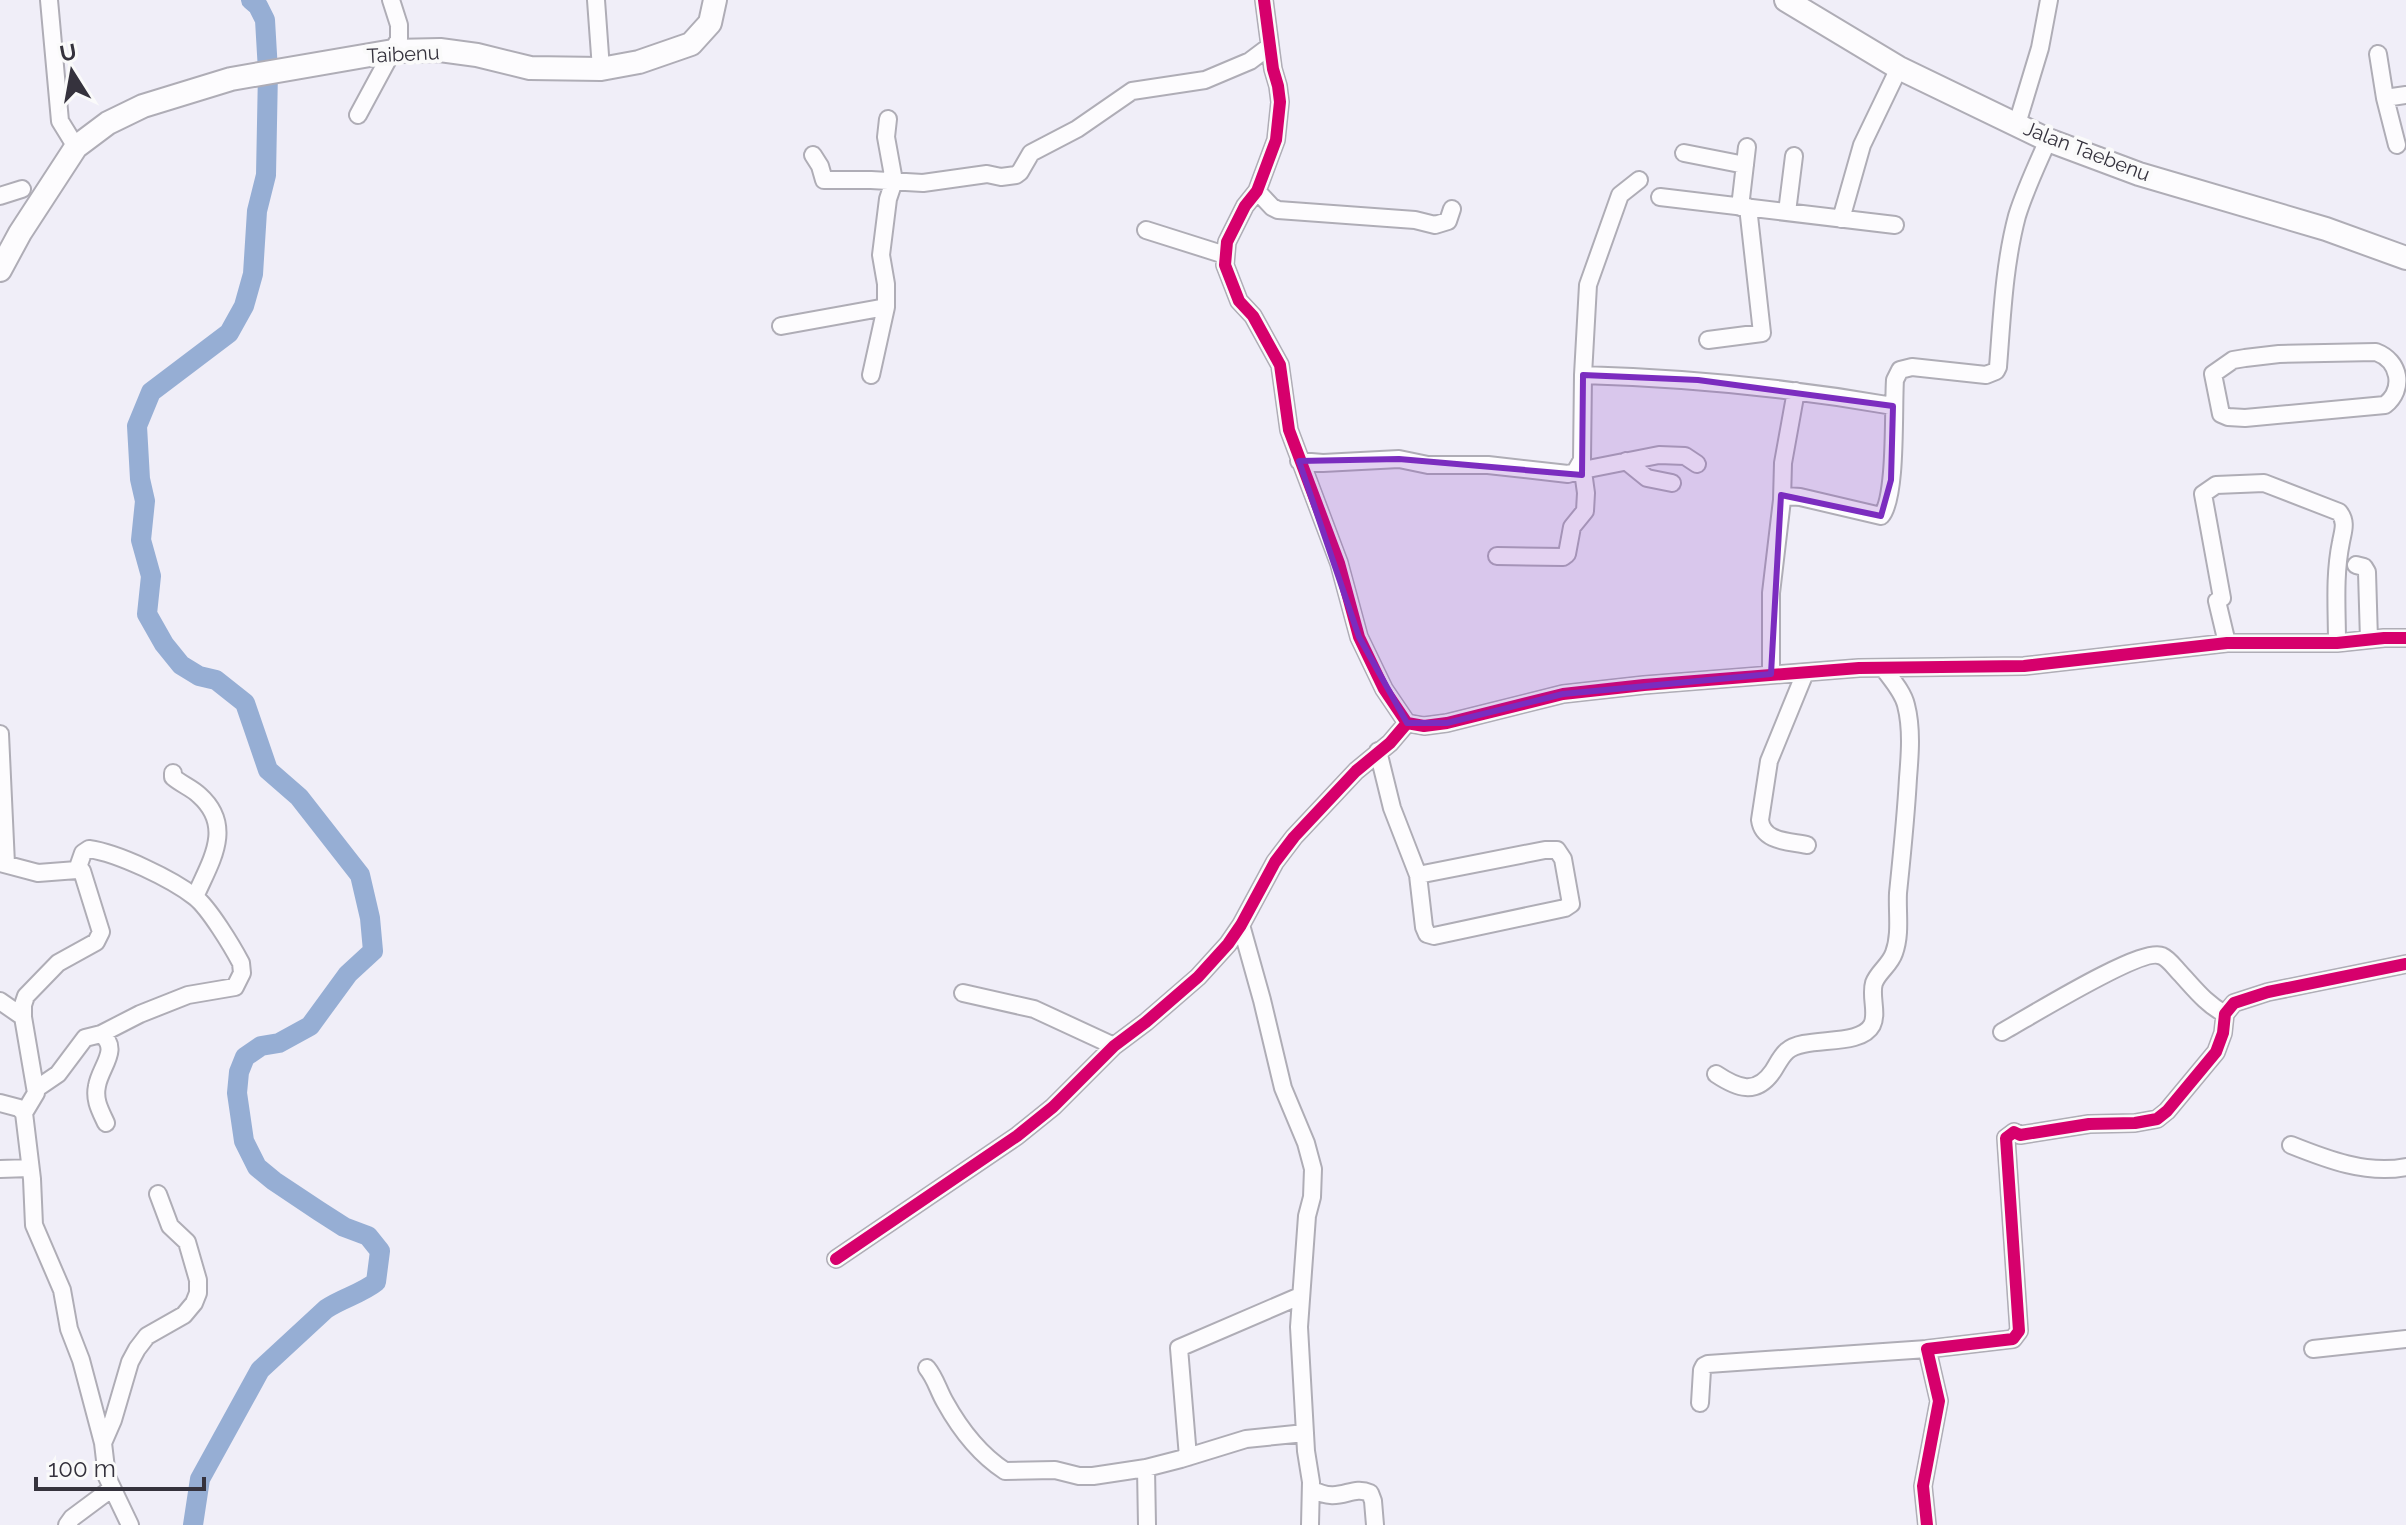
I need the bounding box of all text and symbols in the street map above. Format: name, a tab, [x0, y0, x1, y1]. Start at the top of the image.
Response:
north arrow	[32, 32, 112, 112]
text: U	[58, 38, 79, 67]
street label: Taibenu	[366, 40, 440, 68]
street label: Jalan Taebenu	[2020, 116, 2154, 186]
scale bar	[36, 1441, 204, 1491]
text: 100 m	[48, 1454, 116, 1483]

